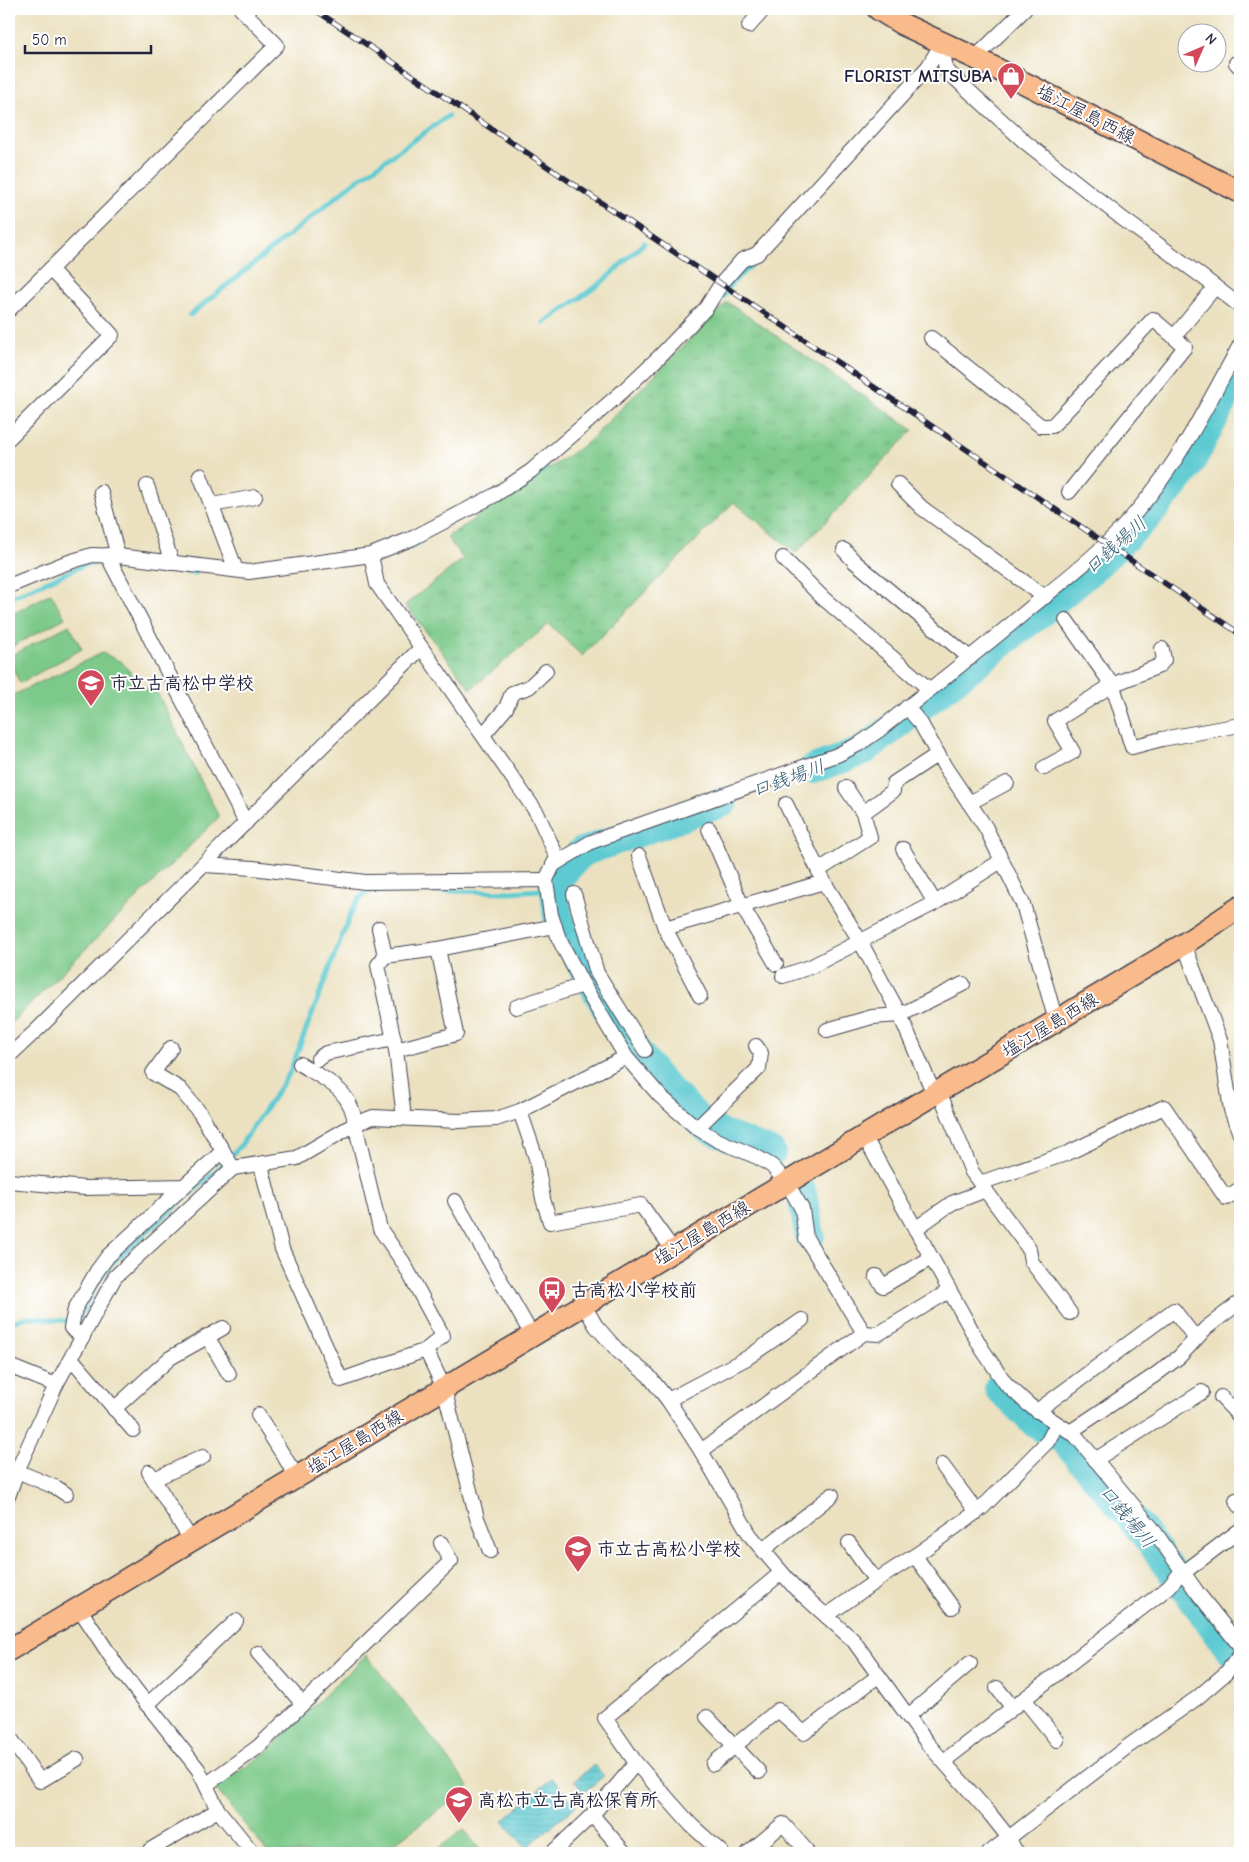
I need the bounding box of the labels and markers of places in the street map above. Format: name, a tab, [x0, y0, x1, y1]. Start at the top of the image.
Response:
shop icon: FLORIST MITSUBA	[996, 61, 1026, 100]
place label: FLORIST MITSUBA	[844, 66, 992, 87]
school or university icon: 市立古高松中学校	[76, 668, 106, 707]
place label: 市立古高松中学校	[110, 673, 254, 694]
bus stop icon: 古高松小学校前	[537, 1275, 567, 1314]
place label: 古高松小学校前	[571, 1280, 697, 1301]
school or university icon: 市立古高松小学校	[563, 1534, 593, 1573]
place label: 市立古高松小学校	[597, 1539, 741, 1560]
school or university icon: 高松市立古高松保育所	[444, 1785, 474, 1824]
place label: 高松市立古高松保育所	[478, 1790, 658, 1811]

